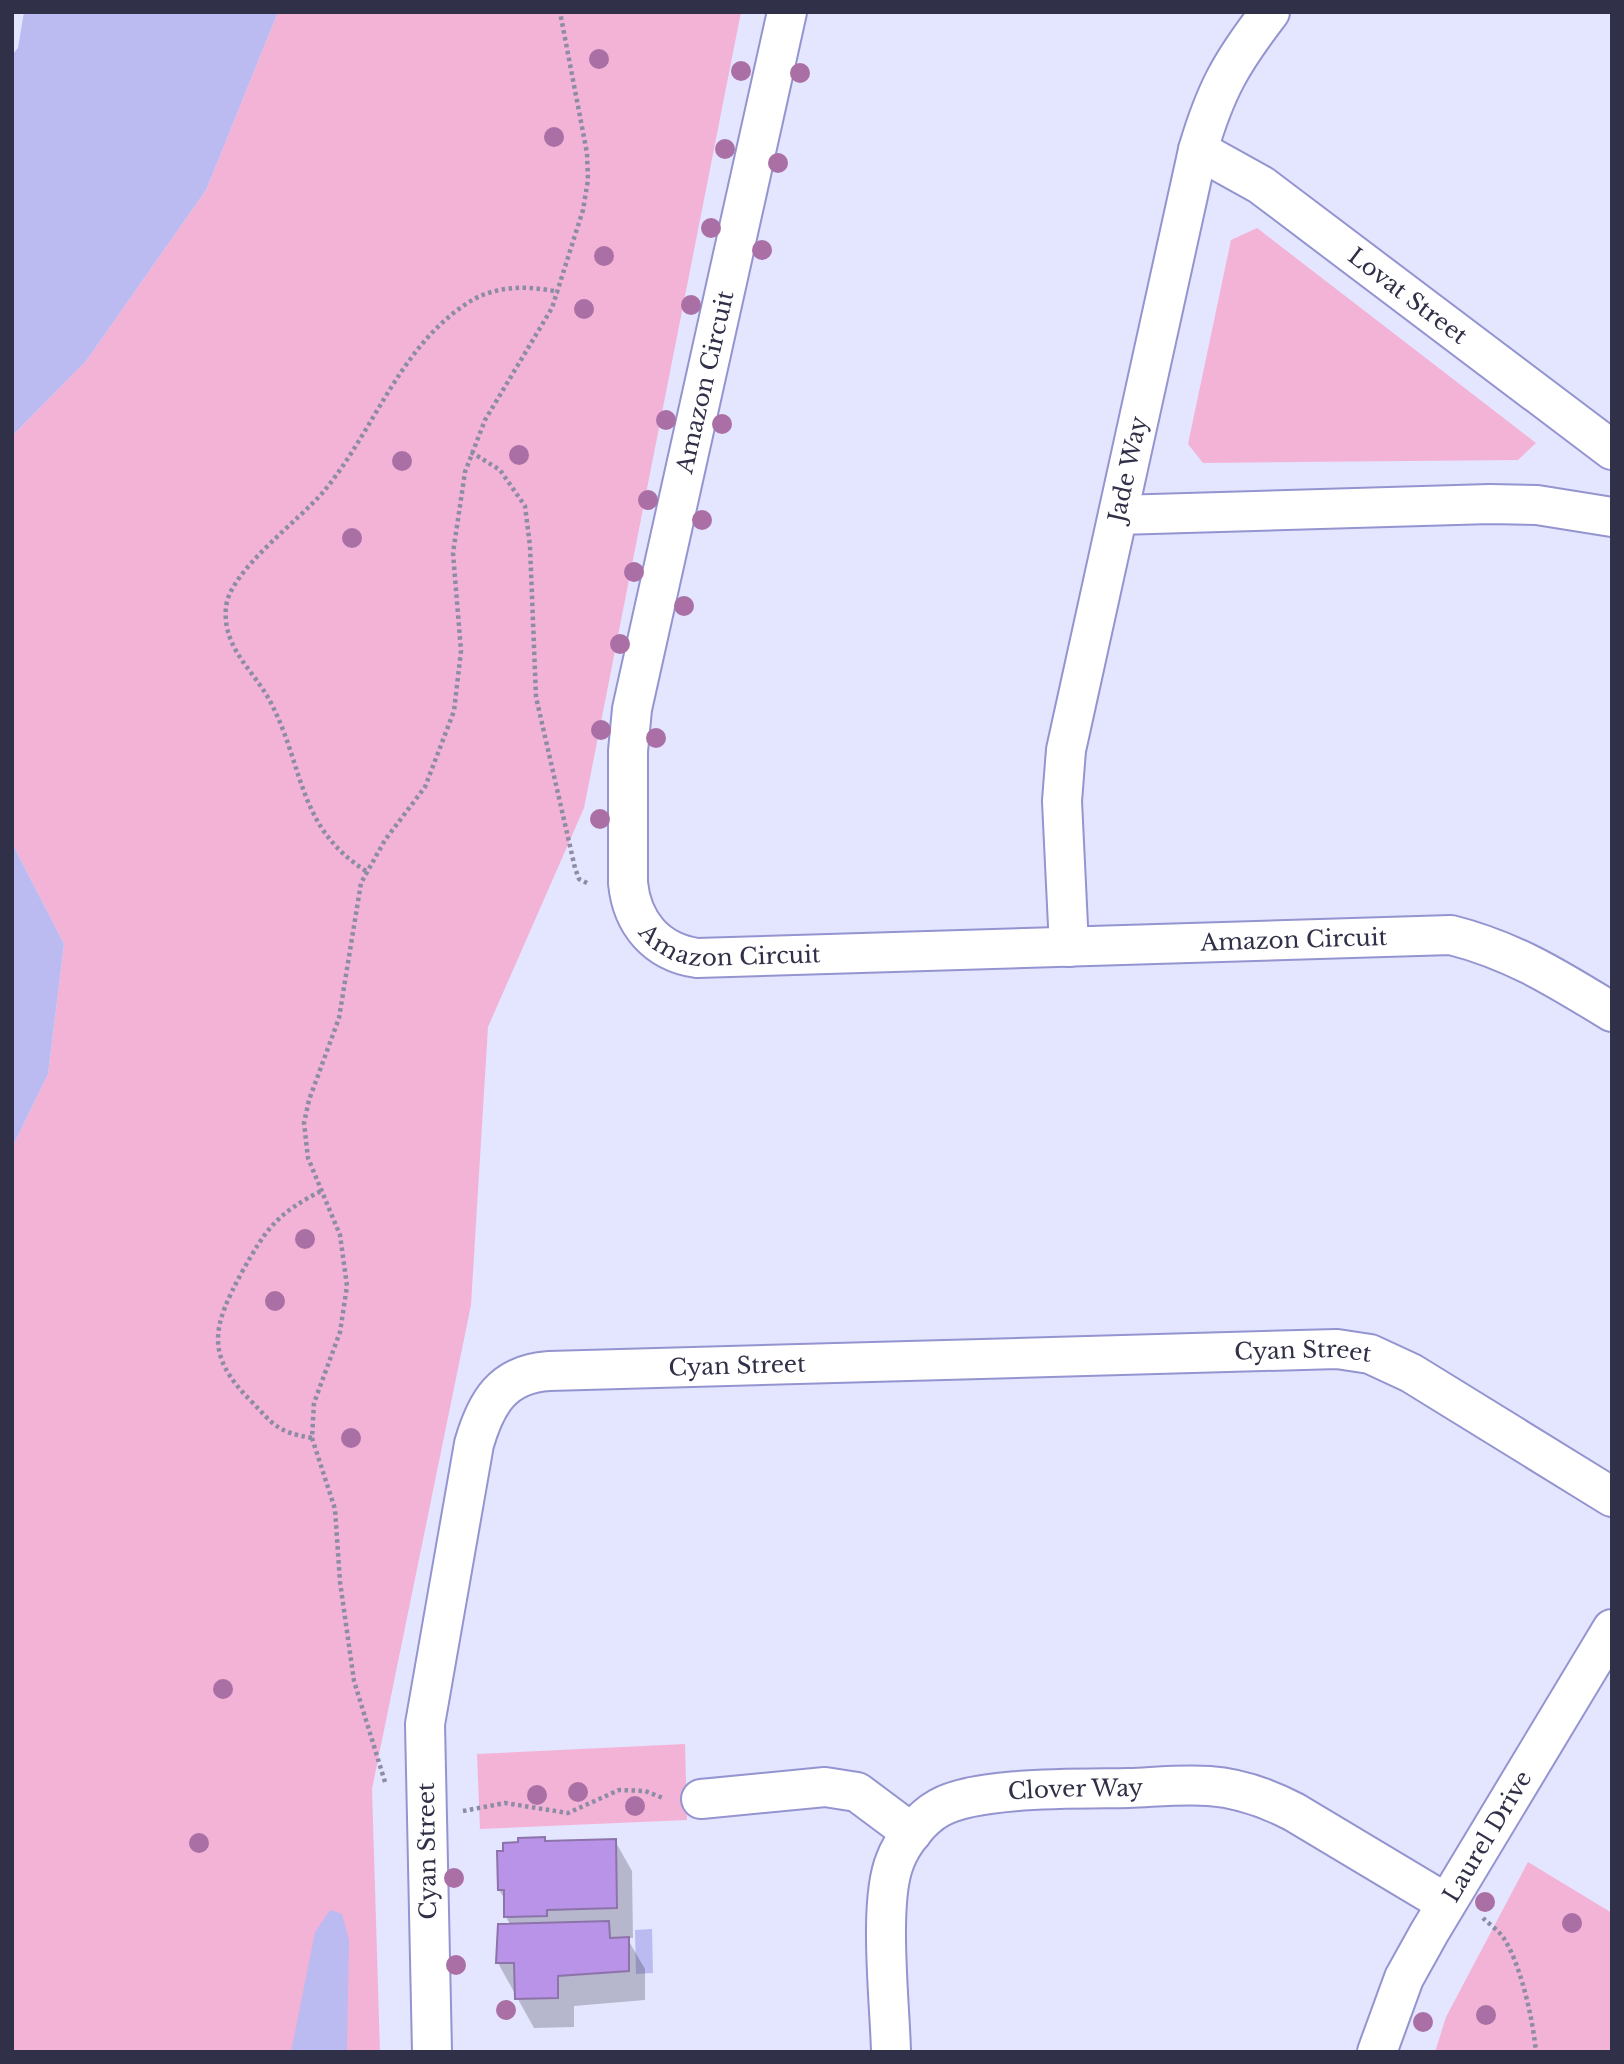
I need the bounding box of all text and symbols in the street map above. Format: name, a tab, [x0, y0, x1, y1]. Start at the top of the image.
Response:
street label: Lovat Street	[1343, 242, 1473, 350]
street label: Amazon Circuit	[670, 288, 740, 477]
street label: Jade Way	[1102, 413, 1153, 527]
street label: Amazon Circuit	[632, 917, 821, 973]
street label: Amazon Circuit	[1199, 923, 1388, 957]
street label: Cyan Street	[1234, 1335, 1374, 1368]
street label: Cyan Street	[668, 1350, 806, 1382]
street label: Laurel Drive	[1437, 1765, 1537, 1907]
street label: Clover Way	[1007, 1773, 1144, 1806]
street label: Cyan Street	[412, 1782, 442, 1920]

